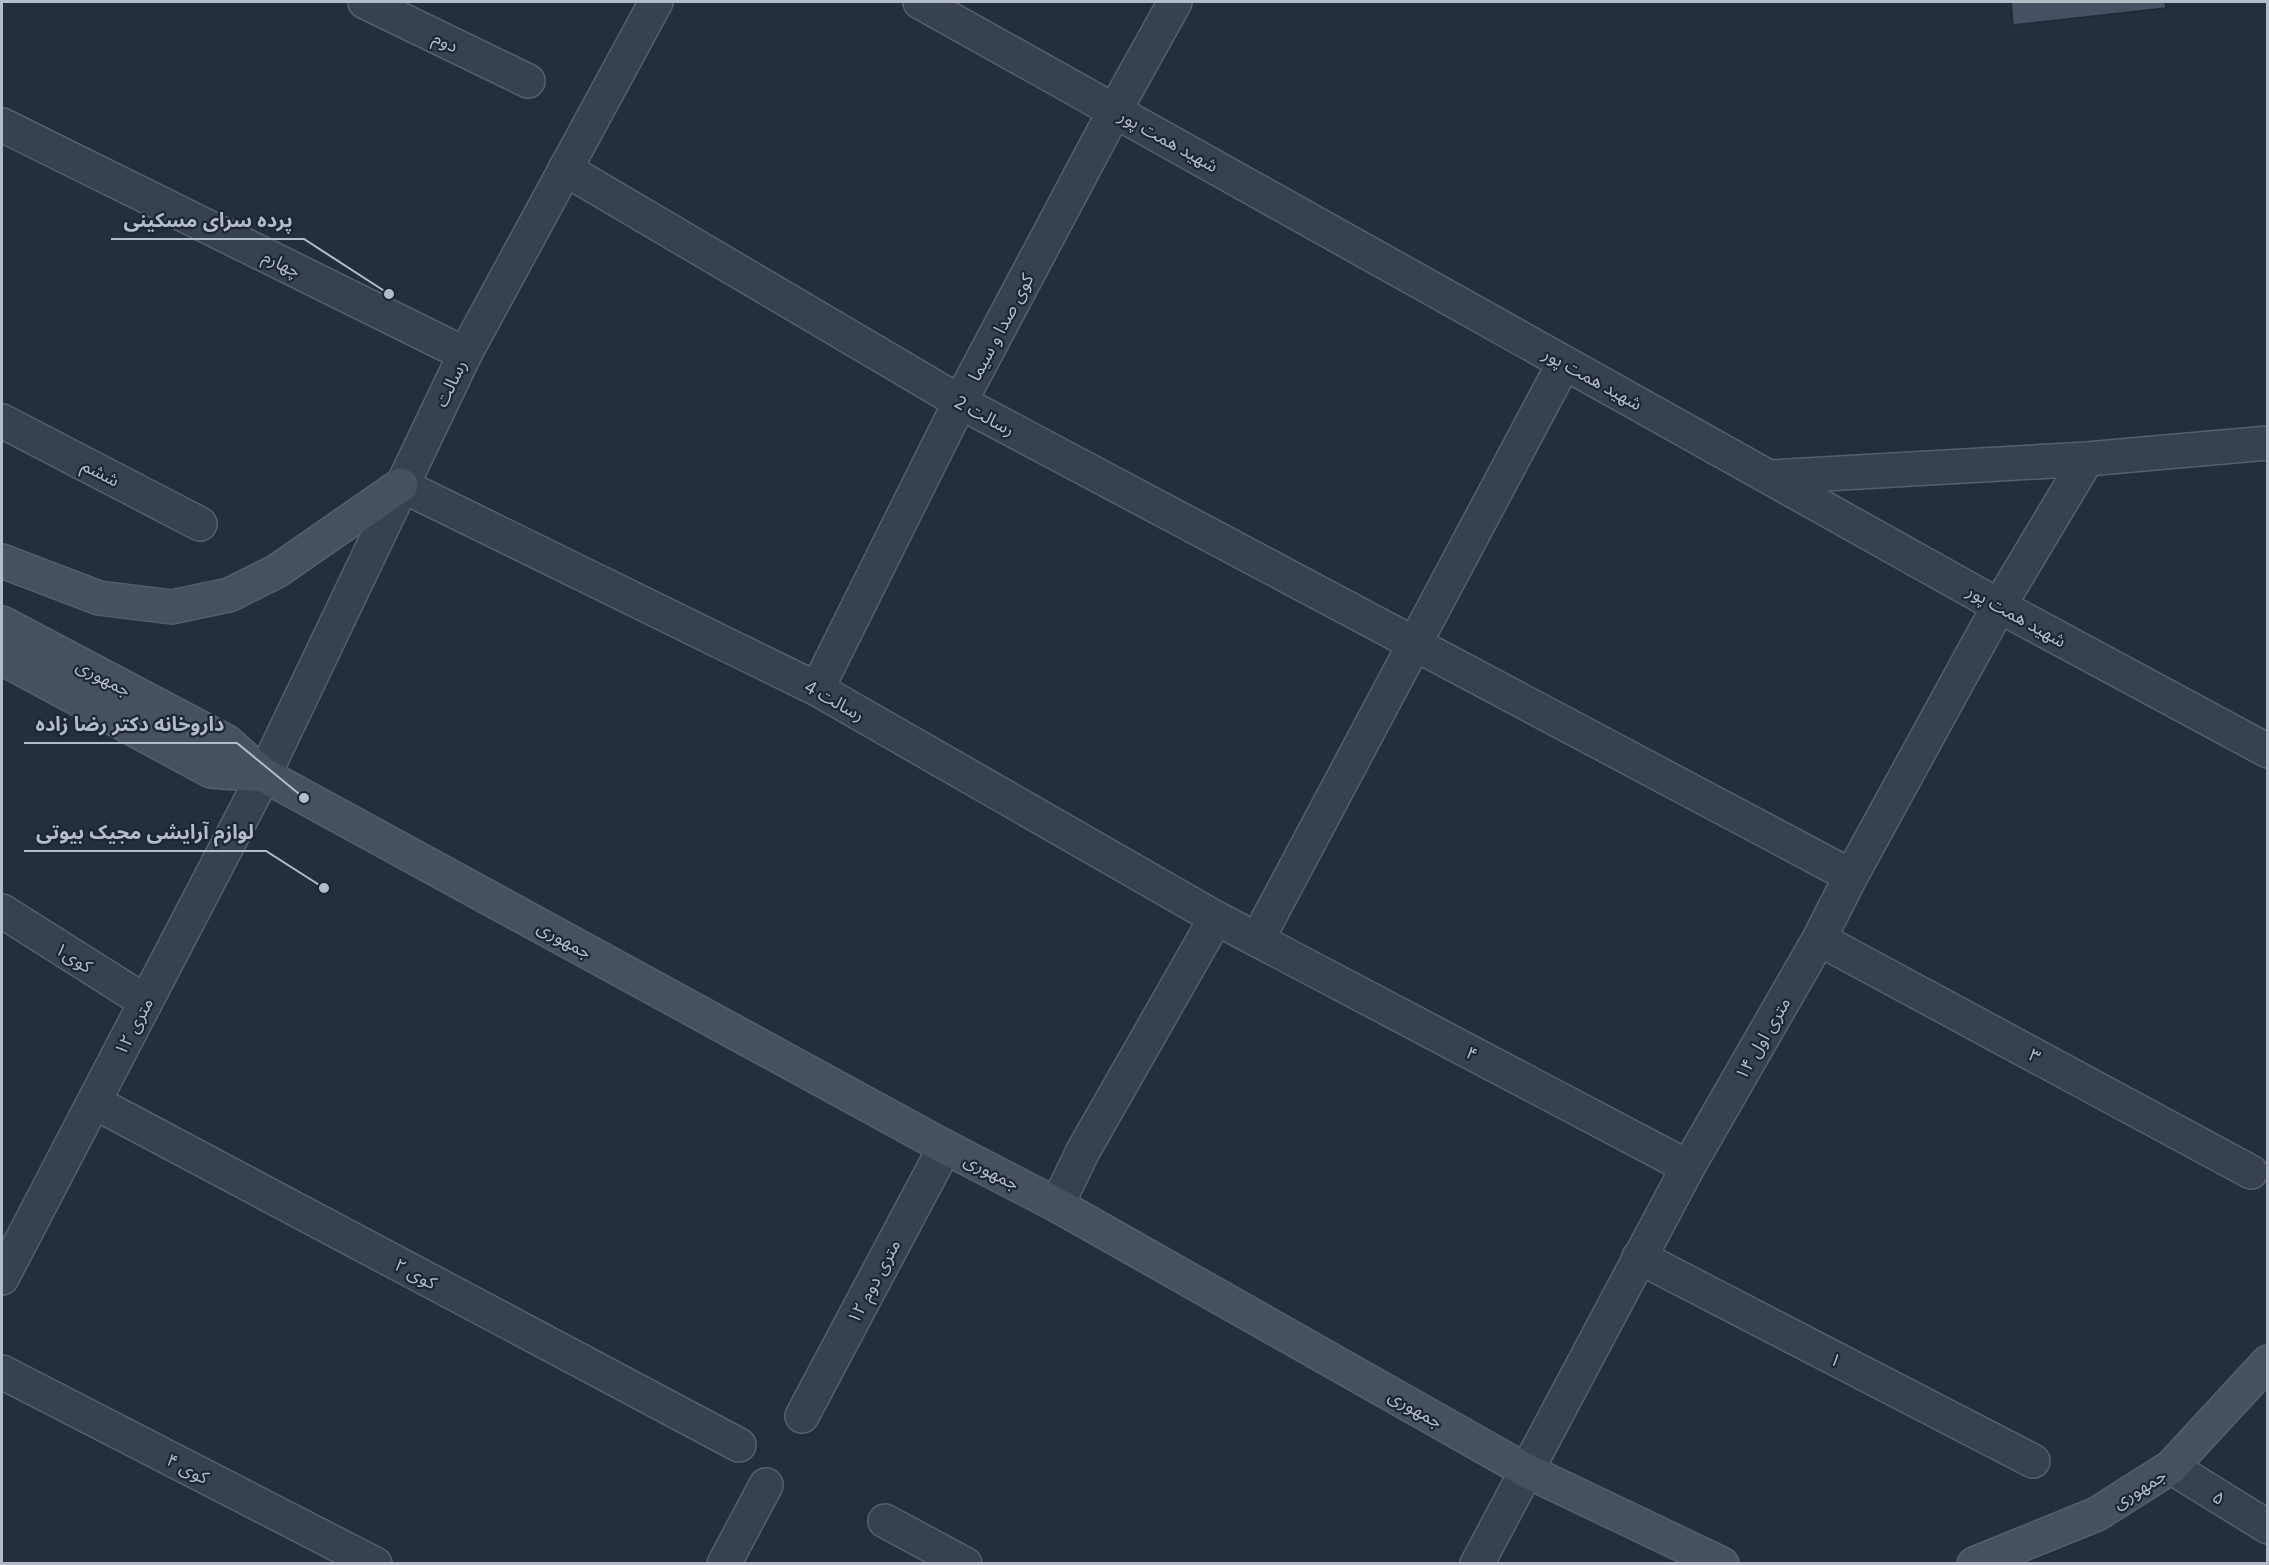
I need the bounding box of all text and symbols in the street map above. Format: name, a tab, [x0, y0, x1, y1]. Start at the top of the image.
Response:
street label: دوم	[428, 25, 463, 60]
street label: شهید همت پور	[1114, 102, 1223, 177]
callout: پرده سرای مسکینی	[111, 201, 304, 239]
text: پرده سرای مسکینی	[123, 206, 293, 234]
street label: چهارم	[258, 244, 305, 285]
street label: کوی صدا و سیما	[962, 269, 1039, 385]
street label: شهید همت پور	[1538, 340, 1647, 415]
street label: رسالت	[428, 355, 472, 411]
street label: رسالت 2	[951, 389, 1019, 441]
street label: ششم	[77, 452, 124, 493]
street label: شهید همت پور	[1962, 577, 2071, 652]
street label: جمهوری	[72, 653, 136, 701]
street label: رسالت 4	[801, 674, 869, 726]
callout: داروخانه دکتر رضا زاده	[24, 705, 237, 743]
text: داروخانه دکتر رضا زاده	[36, 710, 224, 737]
callout: لوازم آرایشی مجیک بیوتی	[24, 813, 266, 851]
text: لوازم آرایشی مجیک بیوتی	[36, 818, 254, 847]
street label: جمهوری	[533, 914, 597, 964]
street label: کوی۱	[51, 936, 98, 978]
street label: ۱۴ متری اول	[1729, 992, 1795, 1084]
street label: ۱۲ متری	[108, 993, 158, 1059]
street label: ۴	[1462, 1040, 1482, 1066]
street label: ۳	[2025, 1042, 2045, 1068]
street label: جمهوری	[960, 1147, 1024, 1195]
street label: ۱۲ متری دوم	[841, 1235, 908, 1329]
street label: کوی ۲	[391, 1252, 442, 1294]
street label: ۱	[1826, 1346, 1846, 1372]
street label: جمهوری	[1384, 1383, 1448, 1433]
street label: کوی ۴	[163, 1447, 214, 1489]
street label: جمهوری	[2108, 1462, 2170, 1514]
street label: ۵	[2208, 1484, 2230, 1510]

